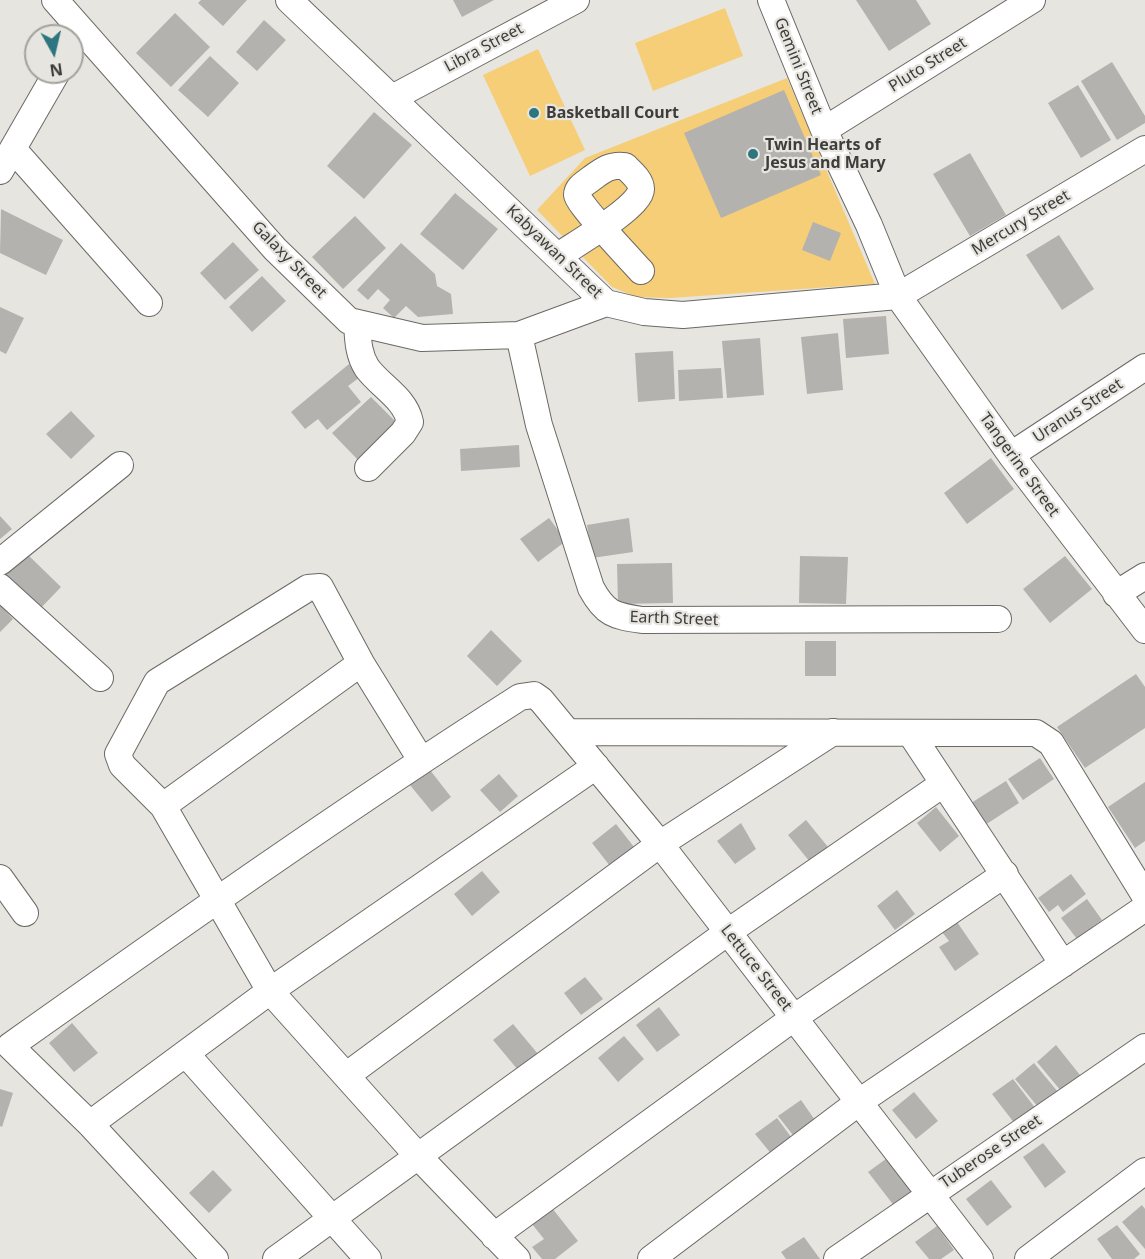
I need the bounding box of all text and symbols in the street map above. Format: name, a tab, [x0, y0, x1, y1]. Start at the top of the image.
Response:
street label: Gemini Street	[770, 15, 826, 117]
street label: Libra Street	[441, 19, 527, 77]
north arrow	[24, 24, 84, 84]
street label: Pluto Street	[886, 34, 970, 96]
text: N	[48, 58, 64, 82]
place label: Basketball Court	[546, 103, 679, 123]
marker: Basketball Court	[527, 106, 541, 120]
place label: Twin Hearts of Jesus and Mary	[765, 135, 886, 173]
marker: Twin Hearts of Jesus and Mary	[746, 147, 760, 161]
street label: Mercury Street	[968, 186, 1074, 260]
street label: Kabyawan Street	[502, 201, 606, 303]
street label: Galaxy Street	[248, 218, 330, 302]
street label: Uranus Street	[1029, 375, 1127, 447]
street label: Tangerine Street	[975, 409, 1063, 521]
street label: Earth Street	[629, 608, 719, 630]
street label: Lettuce Street	[716, 921, 796, 1015]
street label: Tuberose Street	[937, 1111, 1045, 1193]

